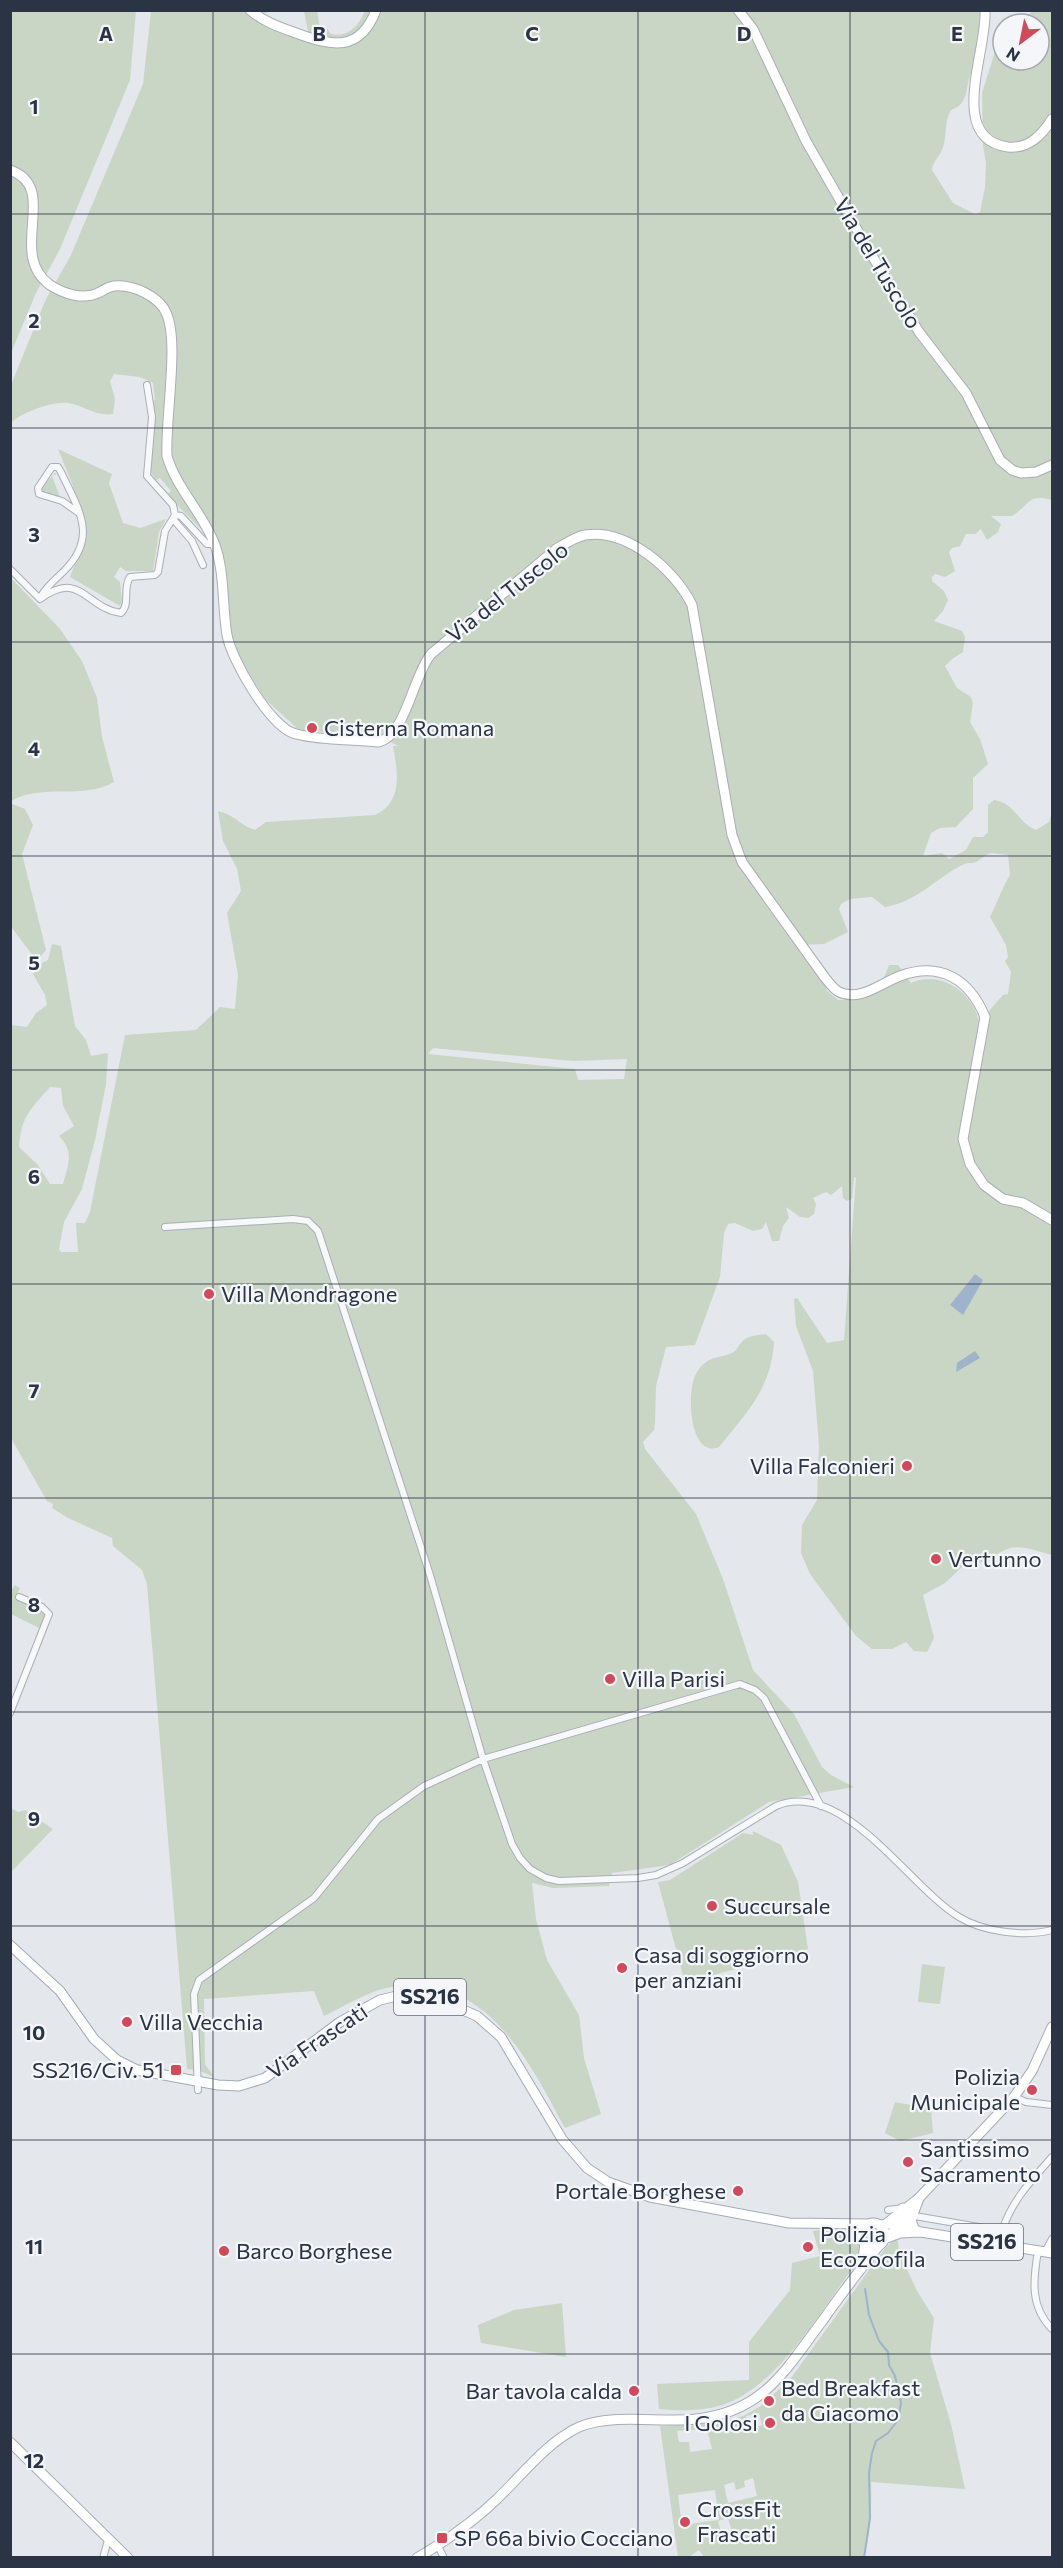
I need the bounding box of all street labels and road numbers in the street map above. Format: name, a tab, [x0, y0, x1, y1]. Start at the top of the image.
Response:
street label: Via del Tuscolo	[829, 192, 928, 333]
street label: Via del Tuscolo	[440, 535, 573, 648]
road number: SS216	[394, 1979, 466, 2015]
street label: Via Frascati	[261, 1997, 372, 2084]
road number: SS216	[951, 2224, 1023, 2260]

